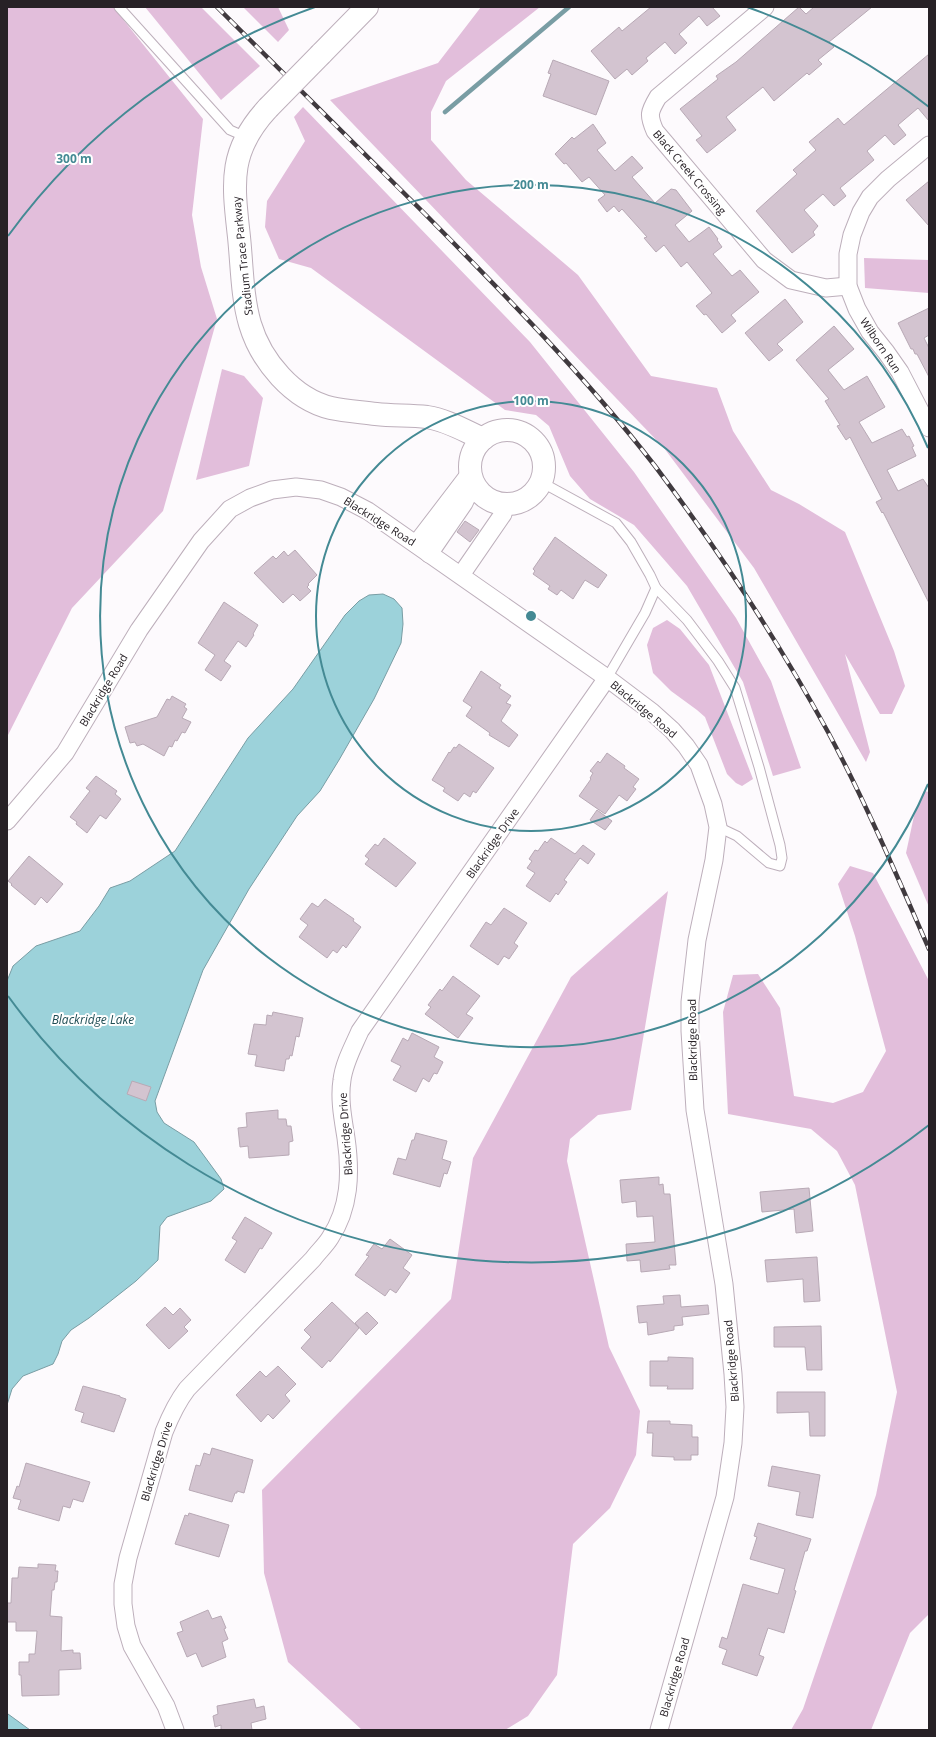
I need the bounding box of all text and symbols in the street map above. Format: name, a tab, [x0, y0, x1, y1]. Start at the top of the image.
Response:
street label: Black Creek Crossing	[650, 126, 730, 218]
text: 300 m	[56, 150, 92, 167]
text: 200 m	[513, 176, 549, 193]
street label: Stadium Trace Parkway	[228, 195, 256, 316]
street label: Wilborn Run	[857, 315, 905, 375]
text: 100 m	[513, 392, 549, 409]
street label: Blackridge Road	[341, 493, 419, 549]
centre of rings	[524, 609, 538, 623]
street label: Blackridge Road	[75, 651, 131, 729]
street label: Blackridge Road	[608, 677, 680, 741]
street label: Blackridge Drive	[462, 805, 522, 881]
street label: Blackridge Road	[684, 999, 700, 1081]
water label: Blackridge Lake	[52, 1011, 134, 1028]
street label: Blackridge Drive	[335, 1092, 355, 1176]
street label: Blackridge Road	[720, 1319, 742, 1403]
street label: Blackridge Drive	[137, 1419, 175, 1503]
street label: Blackridge Road	[655, 1635, 693, 1719]

